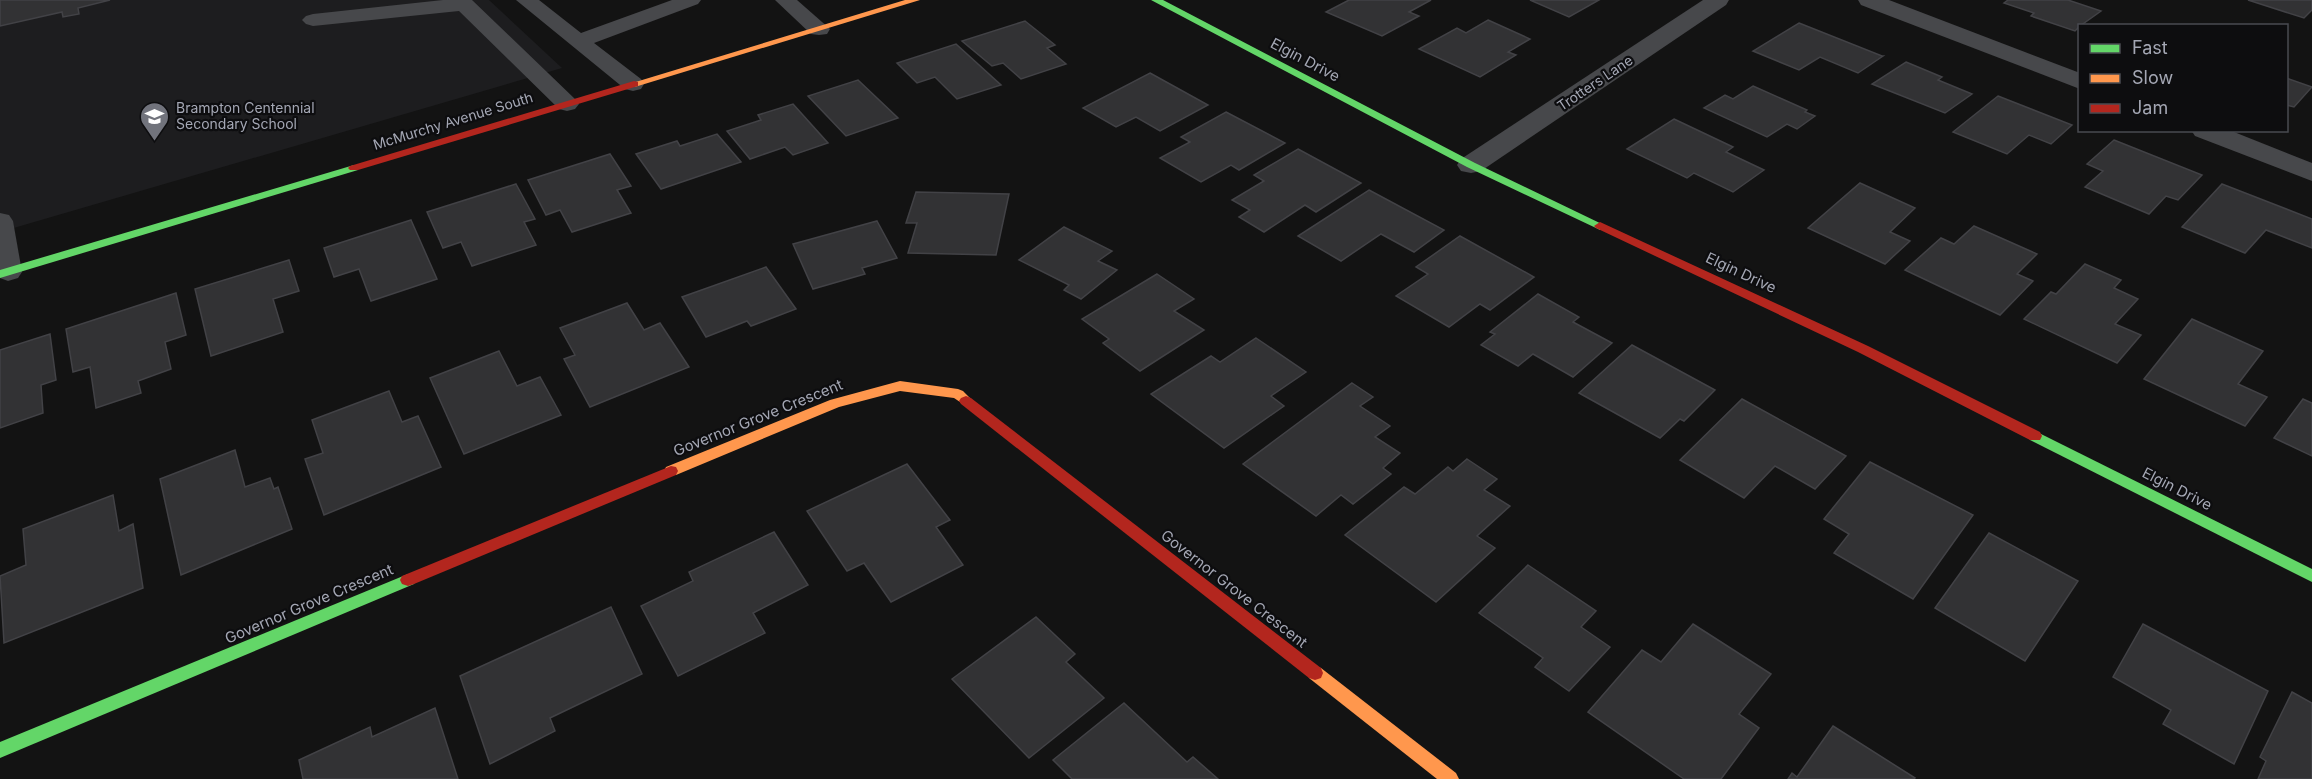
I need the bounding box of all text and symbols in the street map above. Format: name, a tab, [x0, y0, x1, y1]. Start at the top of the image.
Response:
legend	[2078, 24, 2288, 132]
street label: Elgin Drive	[1267, 33, 1343, 86]
text: Fast	[2132, 37, 2168, 58]
street label: Trotters Lane	[1554, 51, 1636, 114]
text: Slow	[2132, 67, 2173, 88]
street label: McMurchy Avenue South	[371, 88, 535, 153]
text: Jam	[2132, 97, 2168, 118]
place label: Brampton Centennial Secondary School	[176, 99, 315, 132]
school or university icon: Brampton Centennial Secondary School	[139, 100, 171, 142]
street label: Elgin Drive	[1703, 248, 1780, 297]
street label: Governor Grove Crescent	[670, 375, 845, 460]
street label: Elgin Drive	[2139, 463, 2215, 514]
street label: Governor Grove Crescent	[1157, 525, 1311, 652]
street label: Governor Grove Crescent	[222, 559, 396, 648]

